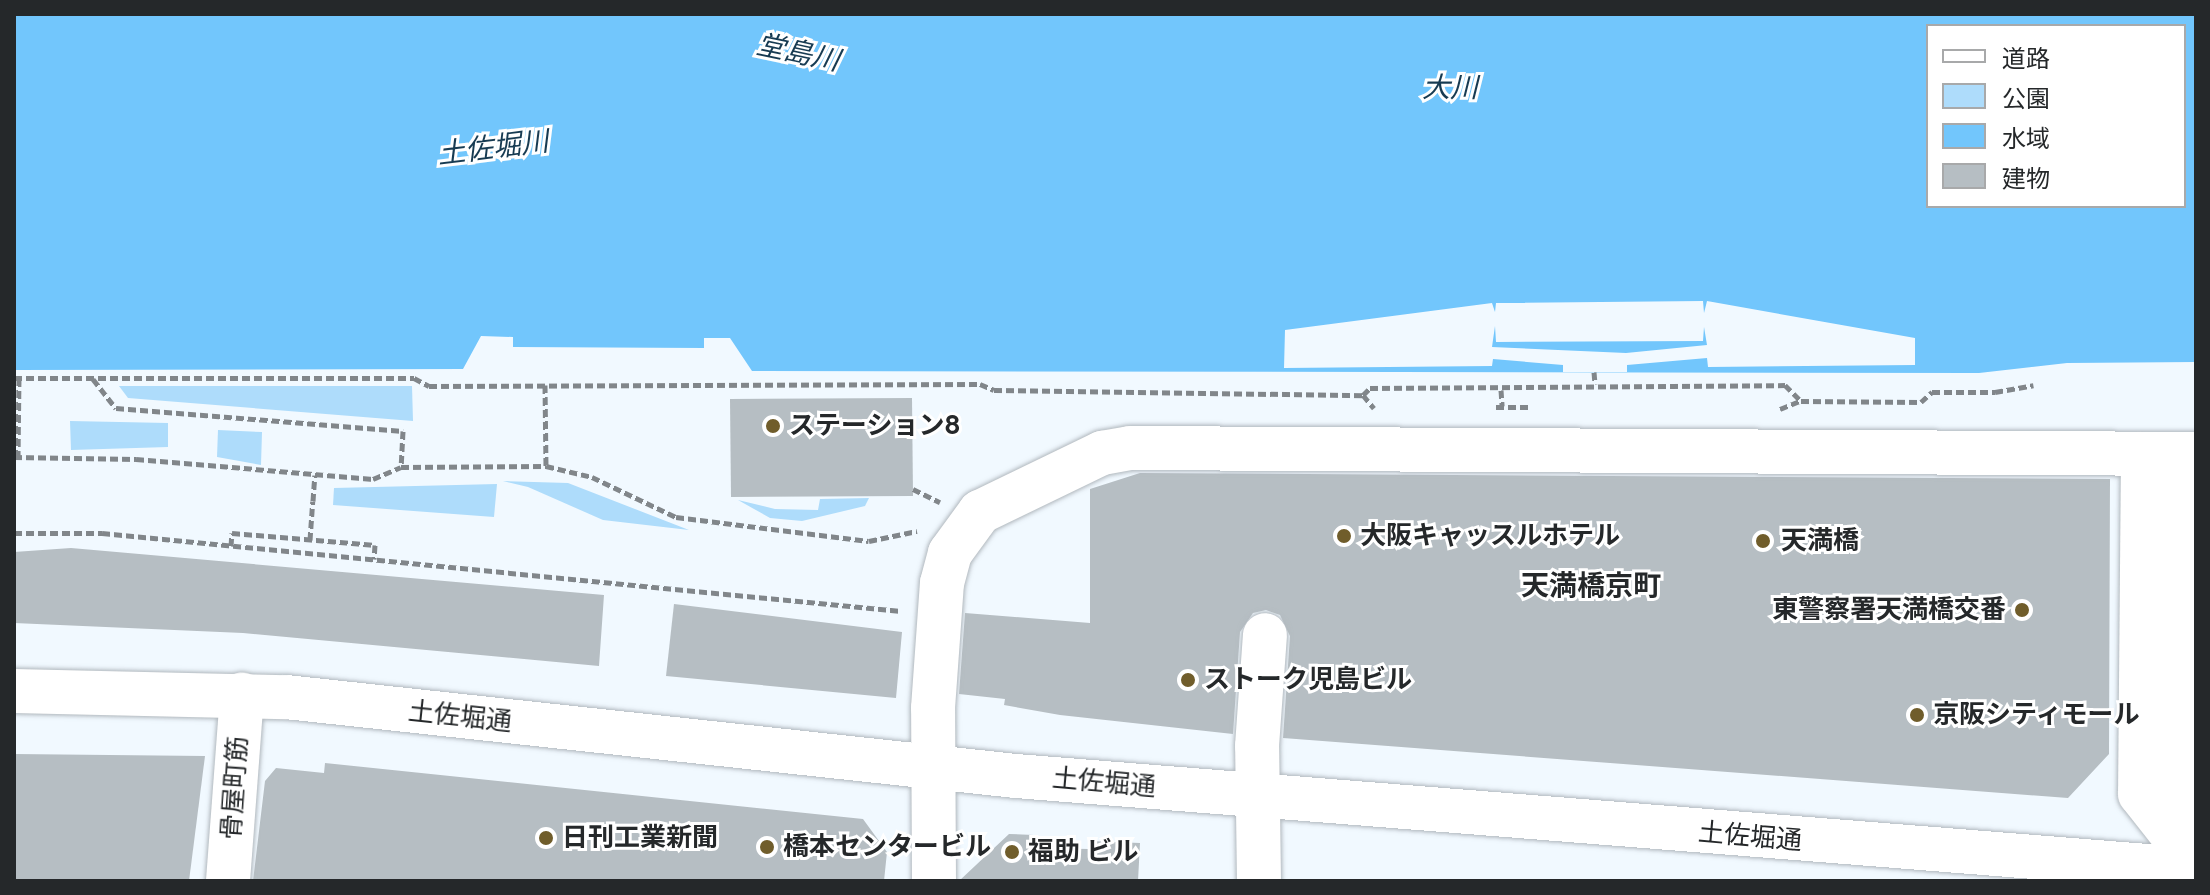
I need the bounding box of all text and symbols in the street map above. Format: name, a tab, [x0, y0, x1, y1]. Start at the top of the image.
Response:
legend	[1926, 24, 2186, 208]
water label: 堂島川	[753, 28, 843, 78]
text: 道路	[2002, 44, 2050, 73]
water label: 大川	[1422, 71, 1478, 105]
text: 公園	[2002, 84, 2050, 113]
text: 水域	[2002, 124, 2050, 153]
water label: 土佐堀川	[435, 125, 551, 171]
text: 建物	[2002, 164, 2050, 193]
place label: ステーション8	[789, 410, 961, 442]
marker: ステーション8	[764, 417, 782, 435]
place label: 大阪キャッスルホテル	[1360, 520, 1620, 552]
place label: 天満橋	[1781, 525, 1859, 557]
marker: 大阪キャッスルホテル	[1335, 527, 1353, 545]
marker: 天満橋	[1752, 530, 1774, 552]
district label: 天満橋京町	[1521, 569, 1661, 603]
place label: 東警察署天満橋交番	[1772, 594, 2006, 626]
marker: 東警察署天満橋交番	[2013, 601, 2031, 619]
place label: ストーク児島ビル	[1204, 664, 1412, 696]
marker: ストーク児島ビル	[1179, 671, 1197, 689]
street label: 土佐堀通	[407, 696, 513, 738]
place label: 京阪シティモール	[1933, 699, 2141, 731]
marker: 京阪シティモール	[1908, 706, 1926, 724]
street label: 骨屋町筋	[216, 735, 254, 841]
street label: 土佐堀通	[1051, 763, 1157, 803]
street label: 土佐堀通	[1697, 817, 1803, 857]
place label: 日刊工業新聞	[562, 822, 718, 854]
marker: 日刊工業新聞	[537, 829, 555, 847]
place label: 橋本センタービル	[783, 831, 991, 863]
place label: 福助 ビル	[1028, 836, 1138, 868]
marker: 橋本センタービル	[758, 838, 776, 856]
marker: 福助 ビル	[1003, 843, 1021, 861]

